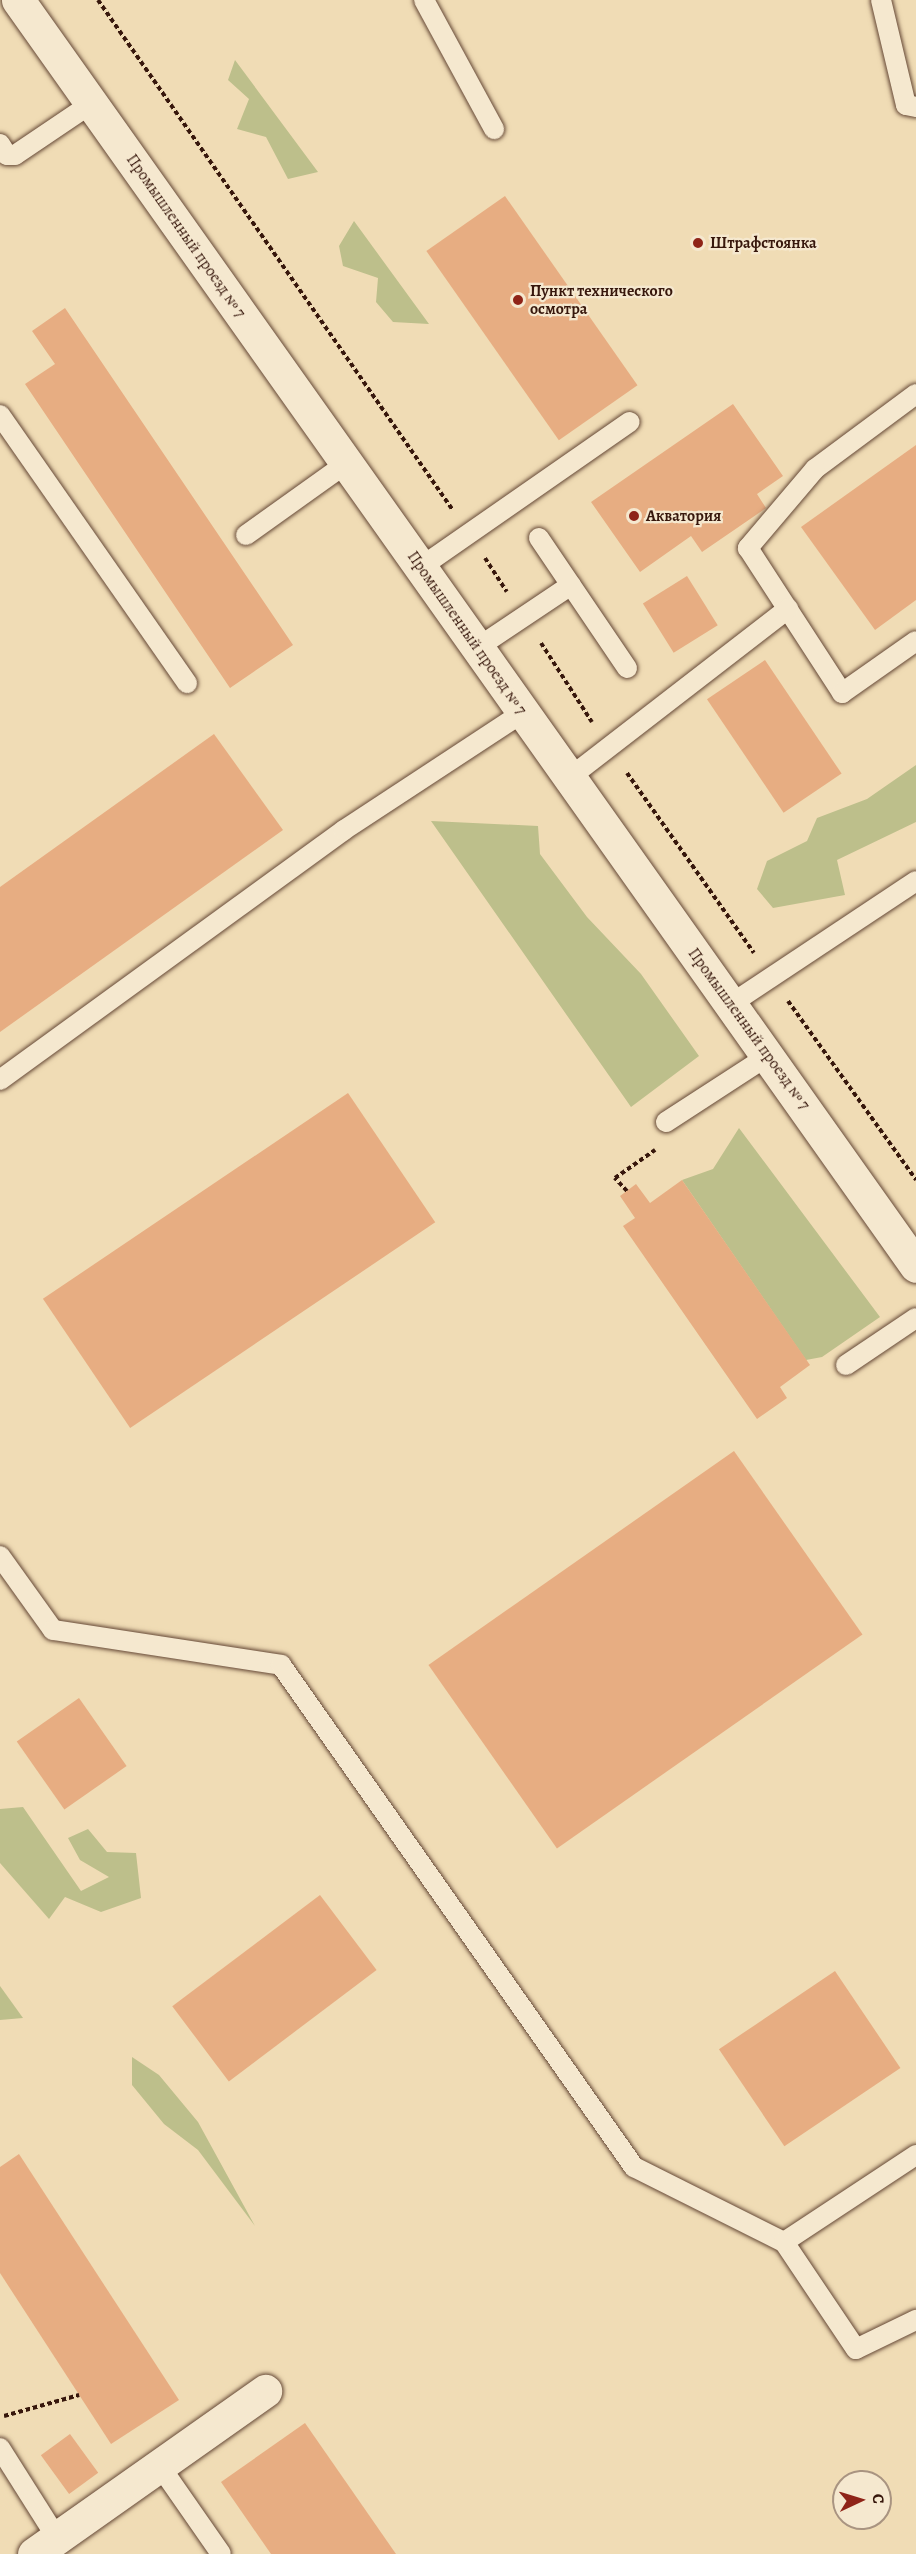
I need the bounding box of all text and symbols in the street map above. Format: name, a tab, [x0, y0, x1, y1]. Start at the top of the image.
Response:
street label: Промышленный проезд № 7	[122, 150, 250, 322]
place label: Штрафстоянка	[710, 233, 817, 253]
marker: Штрафстоянка	[691, 236, 705, 250]
place label: Пункт технического осмотра	[530, 281, 673, 319]
marker: Пункт технического осмотра	[511, 293, 525, 307]
place label: Акватория	[646, 506, 721, 526]
marker: Акватория	[627, 509, 641, 523]
street label: Промышленный проезд № 7	[403, 547, 531, 719]
street label: Промышленный проезд № 7	[684, 944, 814, 1114]
north arrow	[832, 2470, 892, 2530]
text: С	[867, 2493, 889, 2505]

